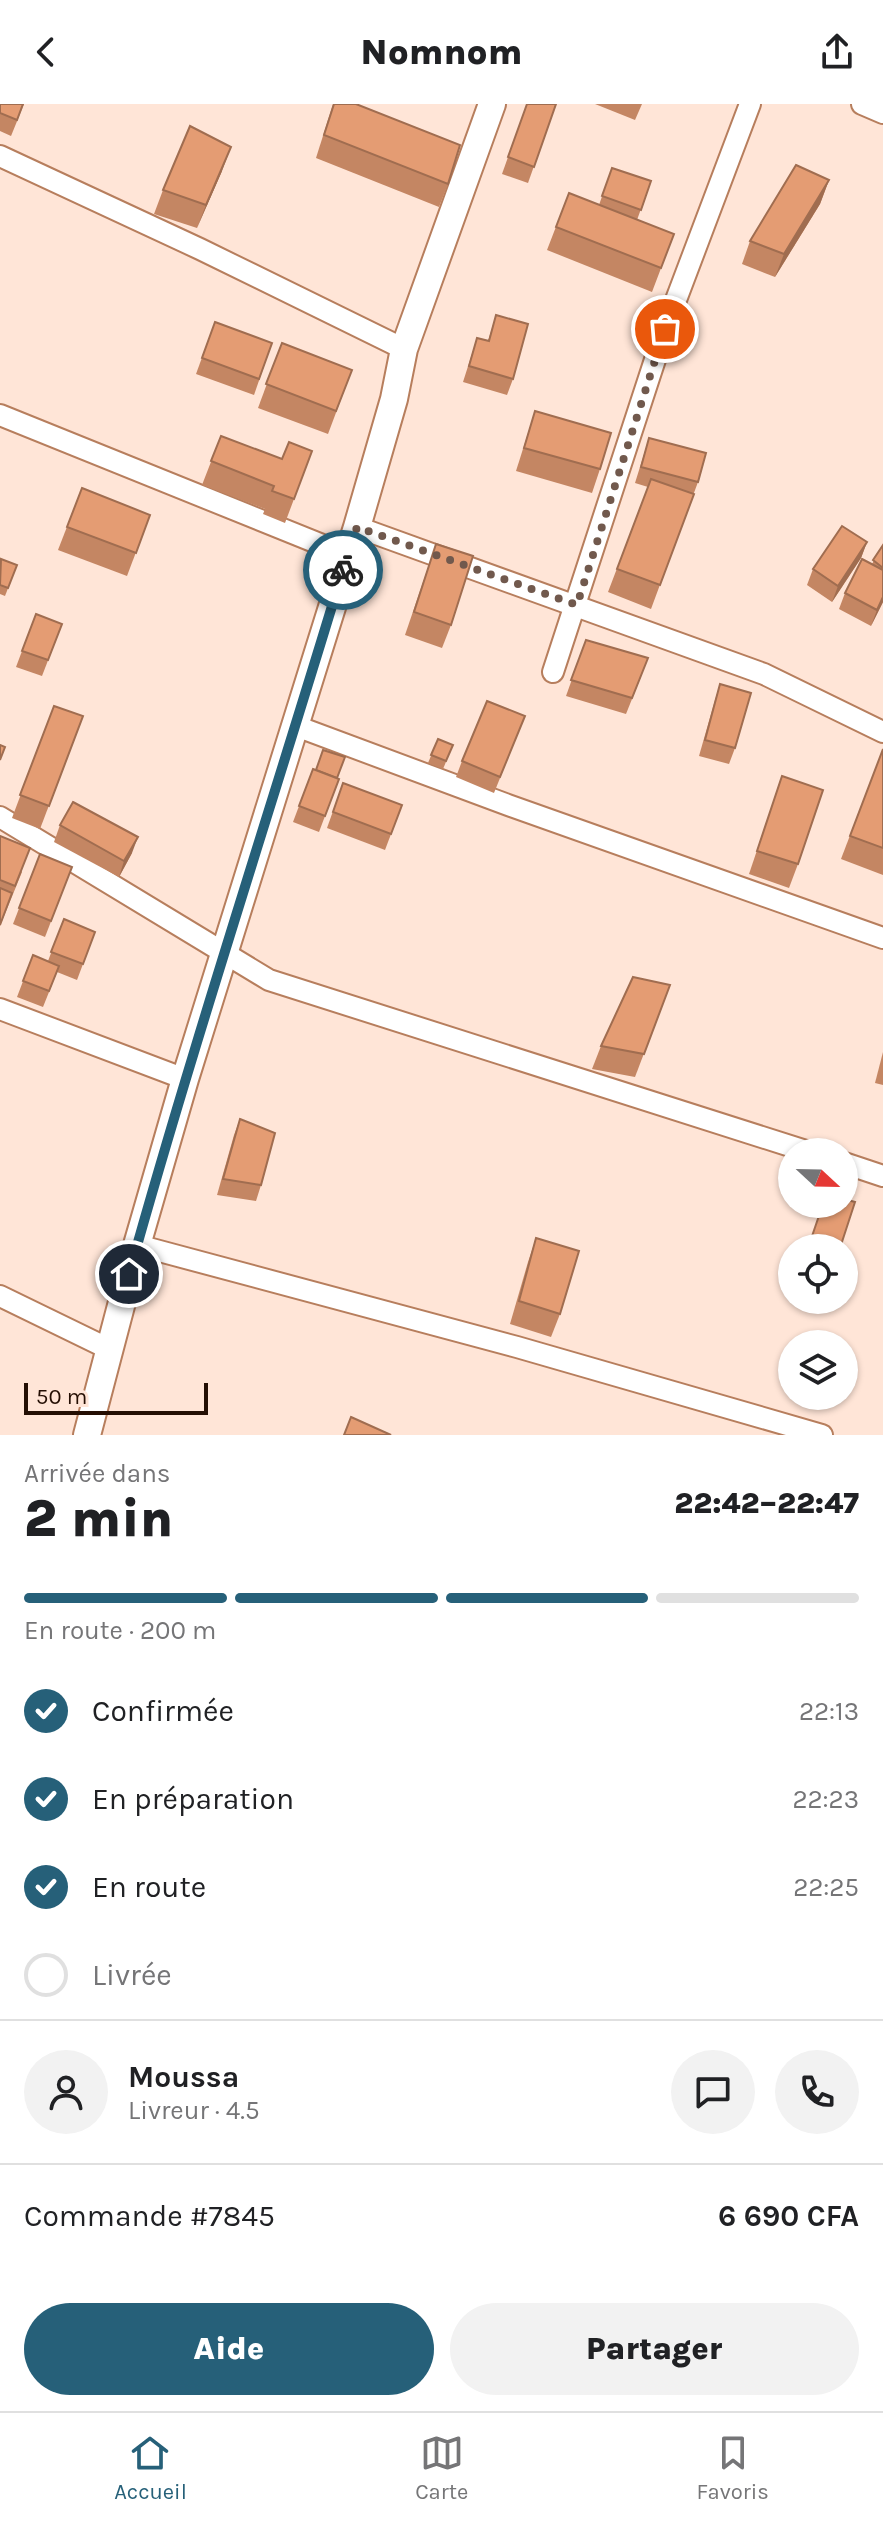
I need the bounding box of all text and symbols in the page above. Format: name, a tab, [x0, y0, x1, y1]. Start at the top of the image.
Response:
icon: back	[24, 30, 68, 74]
icon: share	[815, 30, 859, 74]
text: Nomnom	[361, 31, 522, 73]
pin	[631, 295, 699, 363]
icon: bag	[643, 307, 687, 351]
courier	[303, 530, 383, 610]
icon: bike	[321, 548, 365, 592]
north arrow	[778, 1138, 858, 1218]
map controls	[778, 1138, 858, 1410]
button: locate	[778, 1234, 858, 1314]
pin	[95, 1240, 163, 1308]
icon: home	[107, 1252, 151, 1296]
button: layers	[778, 1330, 858, 1410]
scale bar	[24, 1379, 208, 1415]
text: 50 m	[36, 1384, 87, 1410]
text: Arrivée dans	[24, 1458, 171, 1489]
text: 22:42–22:47	[674, 1485, 859, 1521]
text: 2 min	[24, 1488, 173, 1549]
text: En route · 200 m	[24, 1615, 216, 1646]
icon: check	[24, 1689, 68, 1733]
text: Confirmée	[92, 1693, 234, 1729]
text: 22:13	[799, 1696, 859, 1727]
icon: check	[24, 1777, 68, 1821]
text: En préparation	[92, 1781, 294, 1817]
text: 22:23	[792, 1784, 859, 1815]
icon: check	[24, 1865, 68, 1909]
text: En route	[92, 1869, 206, 1905]
text: 22:25	[793, 1872, 859, 1903]
text: Livrée	[92, 1957, 172, 1993]
button: person	[24, 2050, 108, 2134]
button: chat	[671, 2050, 755, 2134]
button: phone	[775, 2050, 859, 2134]
text: Moussa	[128, 2059, 239, 2095]
text: Livreur · 4.5	[128, 2095, 260, 2126]
text: Commande #7845	[24, 2198, 275, 2234]
text: 6 690 CFA	[718, 2198, 859, 2234]
button: Aide	[24, 2303, 434, 2395]
button: Partager	[450, 2303, 859, 2395]
tab: Accueil	[114, 2431, 187, 2505]
tab: Carte	[415, 2431, 468, 2505]
tab: Favoris	[697, 2431, 769, 2505]

